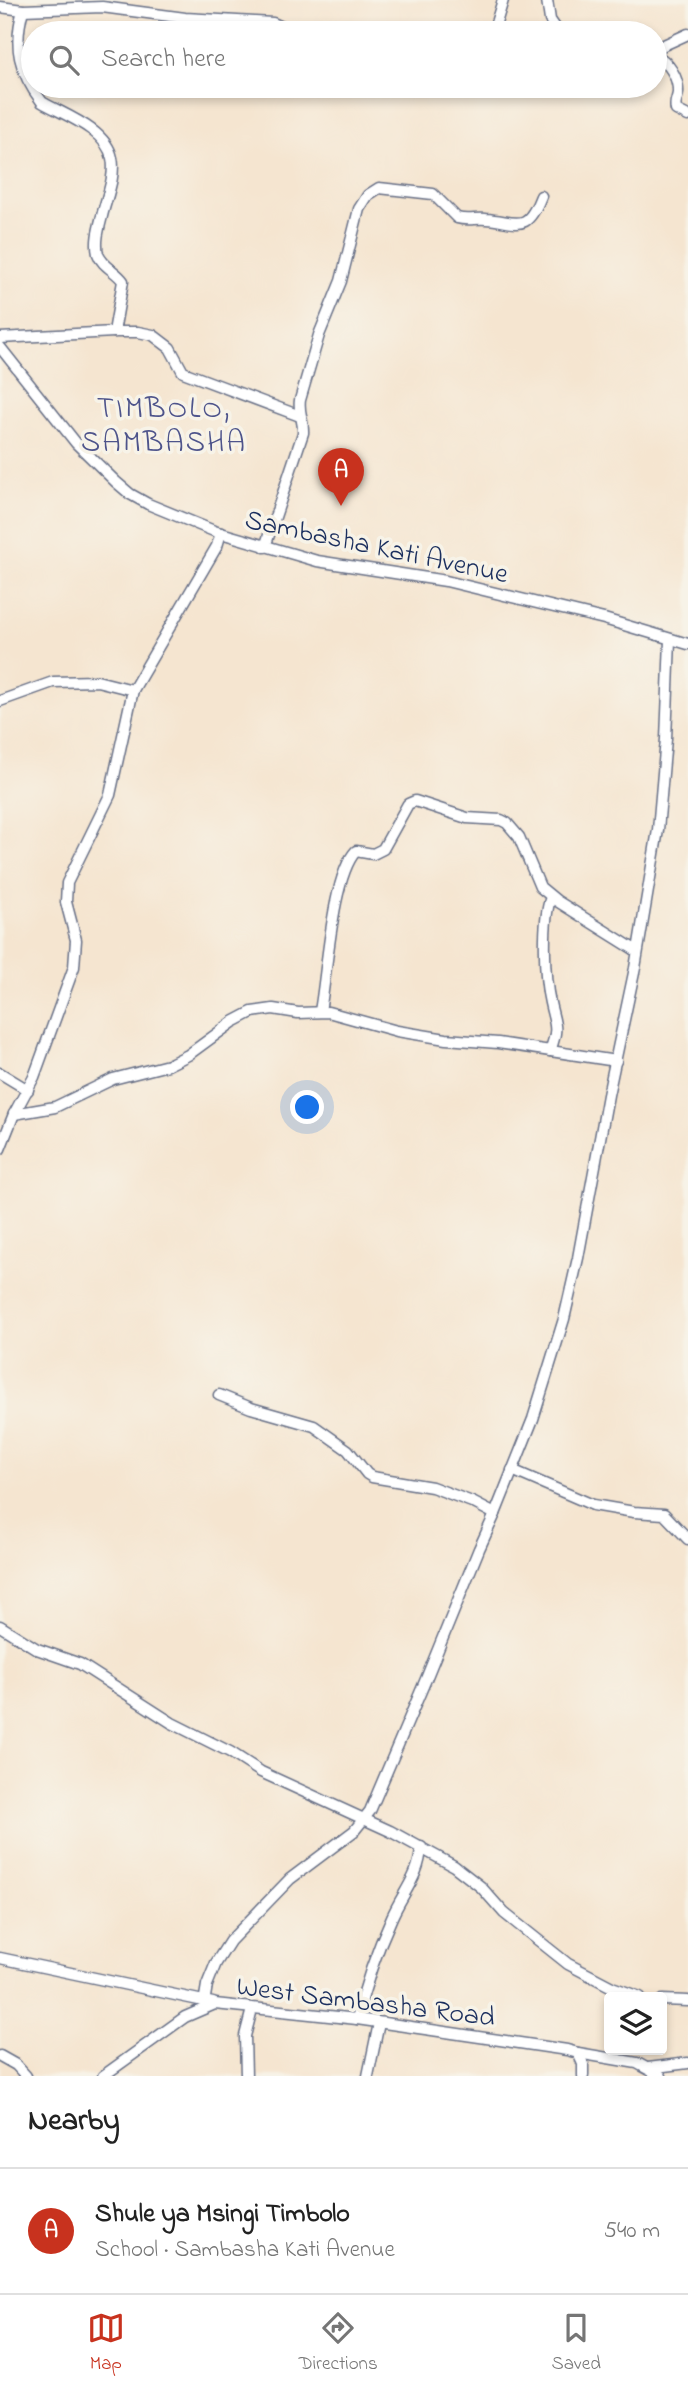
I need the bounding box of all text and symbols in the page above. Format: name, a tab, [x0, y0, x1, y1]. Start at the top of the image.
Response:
search box	[21, 21, 667, 98]
icon: search	[45, 41, 83, 79]
text: Search here	[101, 41, 226, 79]
district label: TIMBOLO, SAMBASHA	[81, 388, 247, 466]
pin: A	[318, 448, 364, 506]
street label: Sambasha Kati Avenue	[241, 500, 512, 596]
your location	[290, 1090, 324, 1124]
street label: West Sambasha Road	[234, 1967, 497, 2040]
map controls	[604, 1992, 667, 2055]
button: layers	[604, 1992, 667, 2055]
text: Nearby	[28, 2100, 120, 2144]
text: Shule ya Msingi Timbolo	[95, 2196, 350, 2234]
text: A	[44, 2215, 58, 2248]
text: 540 m	[604, 2215, 660, 2248]
text: School · Sambasha Kati Avenue	[95, 2234, 395, 2267]
tab: Map	[87, 2309, 125, 2378]
tab: Directions	[299, 2309, 378, 2378]
tab: Saved	[552, 2309, 601, 2378]

